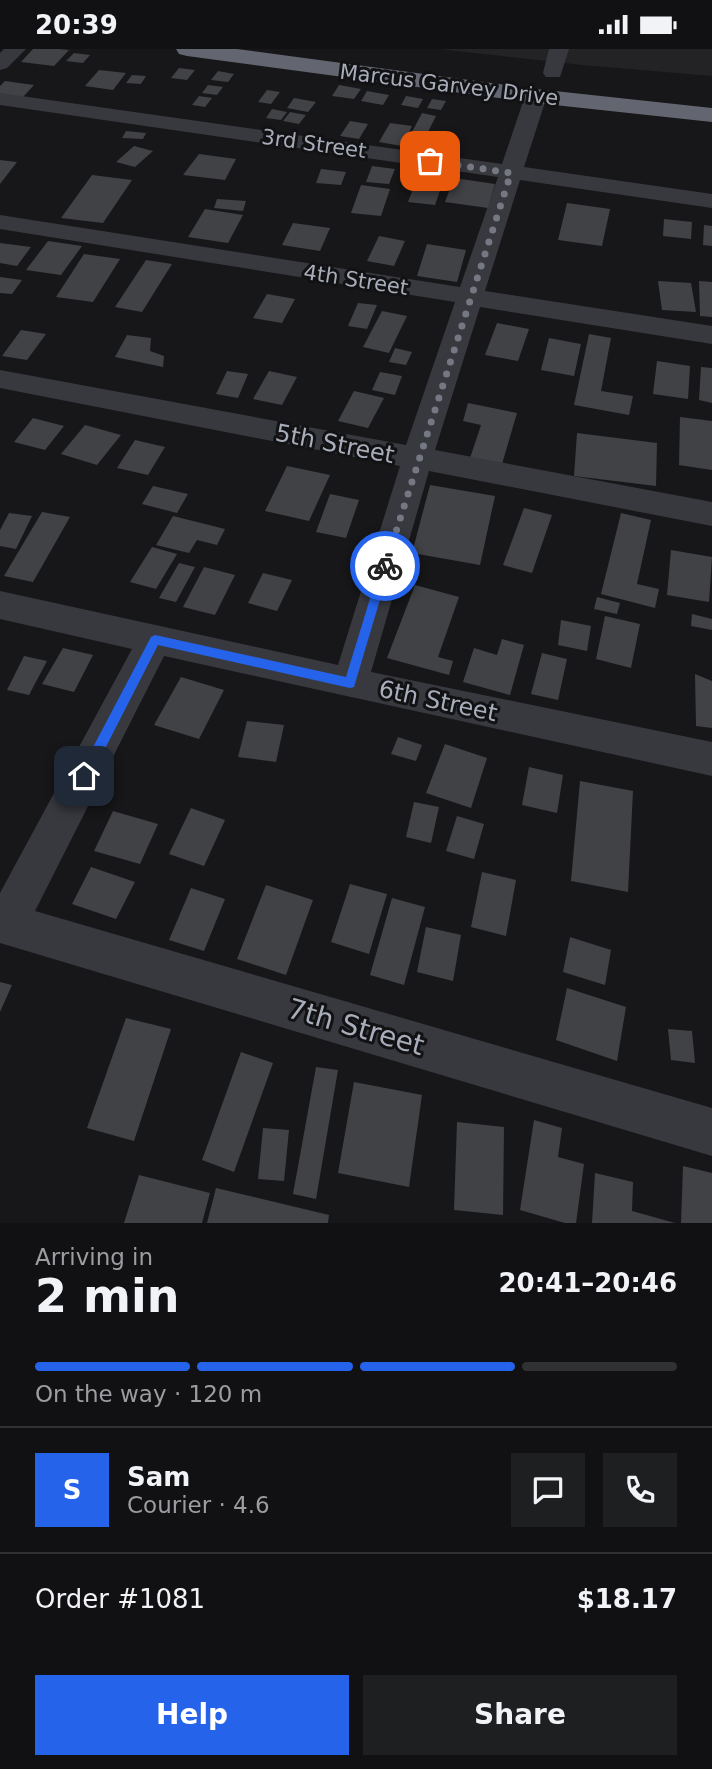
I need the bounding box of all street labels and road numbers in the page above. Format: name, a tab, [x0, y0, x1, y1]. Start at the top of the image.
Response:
street label: Marcus Garvey Drive	[338, 60, 560, 110]
street label: 3rd Street	[260, 125, 368, 163]
street label: 4th Street	[302, 260, 410, 300]
street label: 5th Street	[273, 419, 397, 469]
street label: 6th Street	[376, 675, 500, 727]
street label: 7th Street	[284, 992, 428, 1062]

